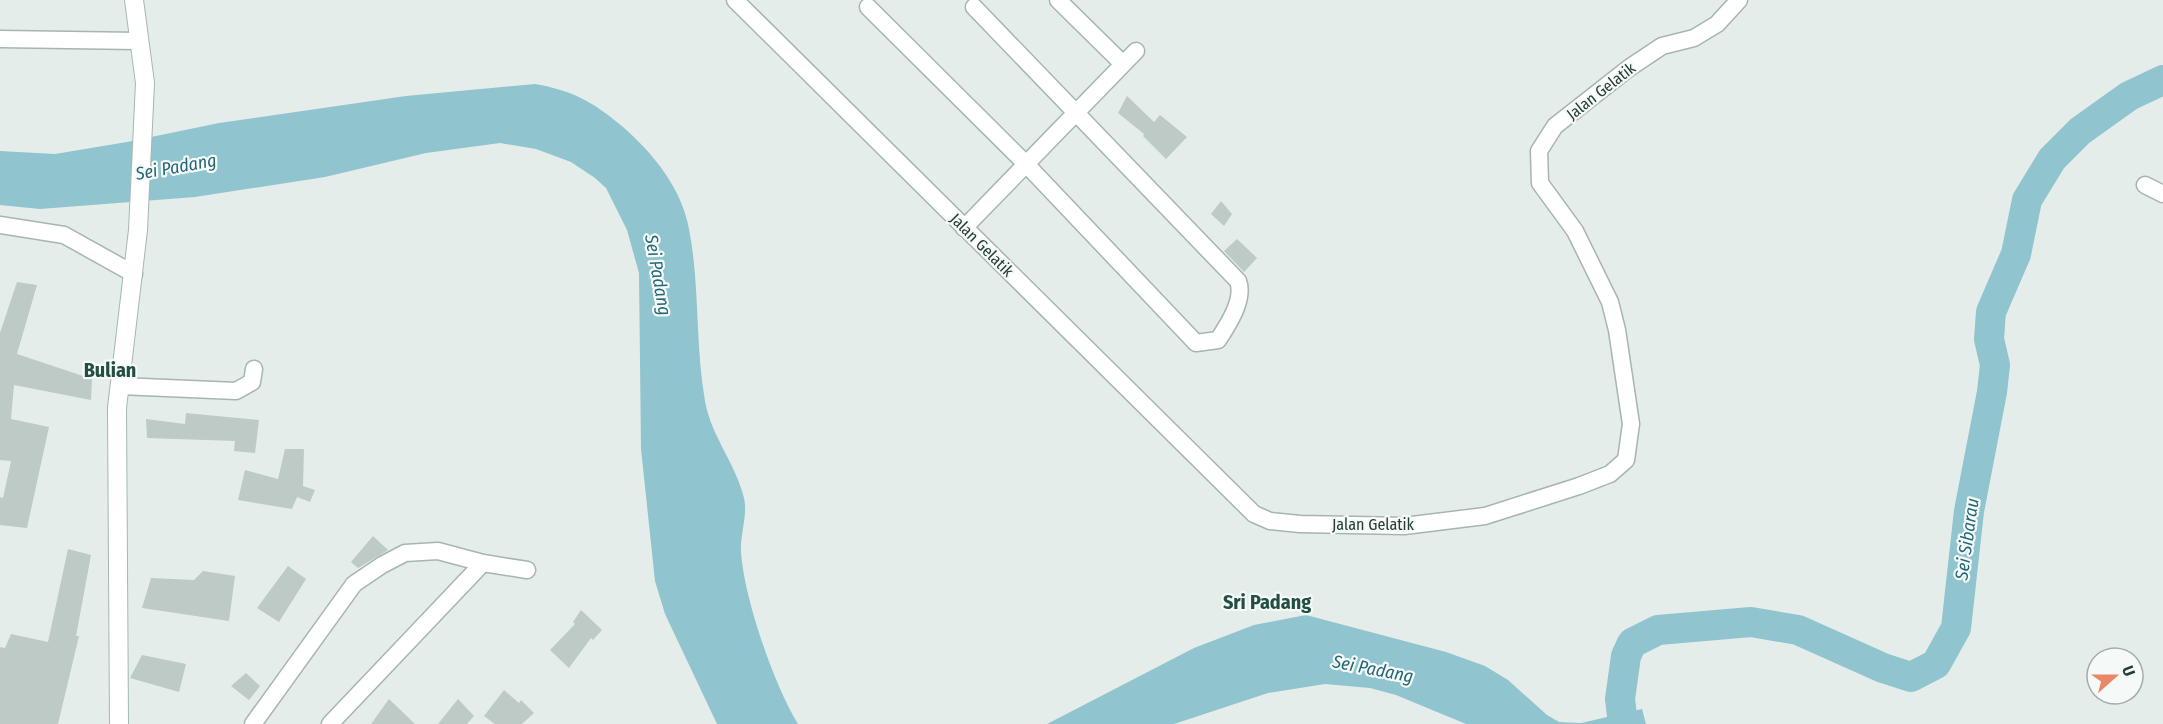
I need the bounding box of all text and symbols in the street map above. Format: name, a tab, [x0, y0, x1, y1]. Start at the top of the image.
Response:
street label: Jalan Gelatik	[1563, 58, 1640, 124]
water label: Sei Padang	[133, 149, 218, 185]
street label: Jalan Gelatik	[946, 209, 1018, 281]
water label: Sei Padang	[640, 232, 676, 317]
district label: Bulian	[84, 358, 136, 382]
water label: Sei Sibarau	[1950, 497, 1984, 582]
street label: Jalan Gelatik	[1332, 515, 1415, 534]
district label: Sri Padang	[1223, 590, 1311, 614]
north arrow	[2085, 646, 2145, 706]
water label: Sei Padang	[1330, 650, 1415, 688]
text: U	[2118, 663, 2139, 679]

